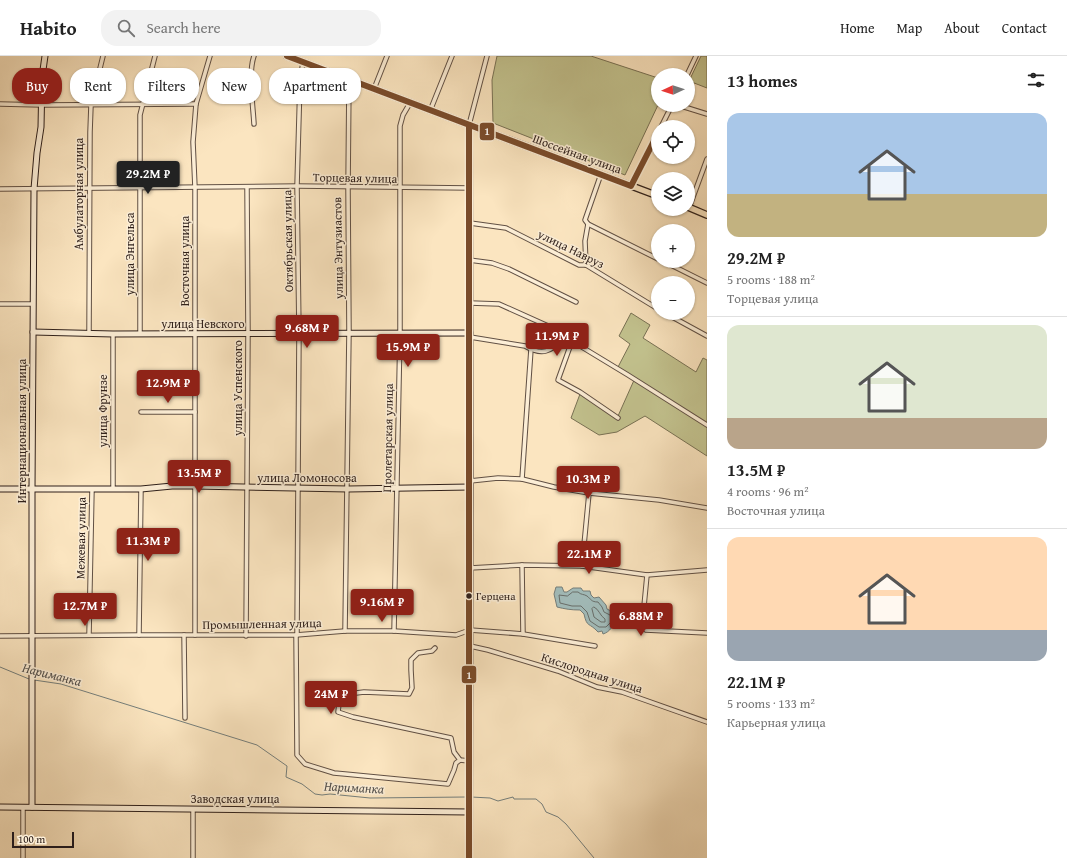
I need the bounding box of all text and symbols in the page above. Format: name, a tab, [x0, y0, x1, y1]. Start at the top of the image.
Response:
search box	[101, 10, 381, 46]
text: Habito	[20, 14, 77, 42]
icon: search	[115, 17, 137, 39]
text: Search here	[147, 17, 221, 38]
text: Home	[840, 18, 875, 38]
text: Map	[897, 18, 922, 38]
text: About	[944, 18, 980, 38]
text: Contact	[1002, 18, 1047, 38]
chip: Buy	[12, 68, 62, 104]
chip: Rent	[70, 68, 126, 104]
chip: Filters	[134, 68, 199, 104]
chip: New	[207, 68, 261, 104]
chip: Apartment	[269, 68, 361, 104]
north arrow	[651, 68, 695, 112]
map controls	[651, 68, 695, 320]
text: 13 homes	[727, 68, 798, 93]
icon: filters	[1025, 69, 1047, 91]
button: locate	[651, 120, 695, 164]
line badge: 1	[479, 122, 495, 141]
text: 1	[484, 123, 490, 139]
street label: Шоссейная улица	[530, 130, 624, 178]
street label: Амбулаторная улица	[70, 137, 87, 250]
icon: home	[851, 139, 923, 211]
pin: 29.2M ₽	[111, 161, 185, 195]
text: 29.2M ₽	[126, 164, 170, 183]
street label: Торцевая улица	[313, 168, 398, 187]
button: layers	[651, 172, 695, 216]
street label: Октябрьская улица	[278, 190, 297, 292]
street label: улица Энтузиастов	[328, 197, 347, 300]
street label: улица Энгельса	[121, 212, 138, 296]
street label: Восточная улица	[176, 216, 193, 306]
button: +	[651, 224, 695, 268]
street label: улица Навруз	[534, 225, 607, 272]
text: 29.2M ₽	[727, 245, 785, 270]
text: 5 rooms · 188 m²	[727, 270, 815, 289]
button: −	[651, 276, 695, 320]
text: Торцевая улица	[727, 289, 819, 308]
street label: улица Невского	[160, 315, 245, 332]
pin: 9.68M ₽	[270, 315, 344, 349]
text: 9.68M ₽	[285, 318, 329, 337]
pin: 11.9M ₽	[520, 323, 594, 357]
text: 11.9M ₽	[535, 326, 579, 345]
pin: 15.9M ₽	[371, 334, 445, 368]
text: 15.9M ₽	[386, 337, 430, 356]
street label: улица Успенского	[229, 340, 246, 437]
icon: home	[851, 351, 923, 423]
street label: Интернациональная улица	[13, 358, 30, 503]
pin: 12.9M ₽	[131, 370, 205, 404]
text: 12.9M ₽	[146, 373, 190, 392]
street label: улица Фрунзе	[94, 374, 111, 449]
street label: Пролетарская улица	[378, 383, 397, 493]
text: 13.5M ₽	[727, 457, 785, 482]
pin: 13.5M ₽	[162, 460, 236, 494]
text: 13.5M ₽	[177, 463, 221, 482]
pin: 10.3M ₽	[551, 466, 625, 500]
street label: улица Ломоносова	[256, 469, 357, 486]
text: 10.3M ₽	[566, 469, 610, 488]
text: 4 rooms · 96 m²	[727, 482, 809, 501]
street label: Межевая улица	[71, 496, 90, 579]
text: Восточная улица	[727, 501, 825, 520]
pin: 11.3M ₽	[111, 528, 185, 562]
text: 11.3M ₽	[126, 531, 170, 550]
pin: 22.1M ₽	[552, 541, 626, 575]
text: 22.1M ₽	[567, 544, 611, 563]
icon: home	[851, 563, 923, 635]
place label: Герцена	[476, 588, 516, 604]
pin: 9.16M ₽	[345, 589, 419, 623]
marker: Герцена	[464, 591, 474, 601]
text: 9.16M ₽	[360, 592, 404, 611]
pin: 12.7M ₽	[48, 593, 122, 627]
text: 12.7M ₽	[63, 596, 107, 615]
pin: 6.88M ₽	[604, 603, 678, 637]
text: 6.88M ₽	[619, 606, 663, 625]
street label: Промышленная улица	[202, 614, 322, 633]
street label: Кислородная улица	[539, 648, 645, 697]
water label: Нариманка	[20, 658, 83, 691]
line badge: 1	[461, 665, 477, 684]
text: 1	[466, 667, 472, 683]
text: 22.1M ₽	[727, 669, 785, 694]
pin: 24M ₽	[303, 681, 359, 715]
text: 24M ₽	[314, 684, 348, 703]
text: 5 rooms · 133 m²	[727, 694, 815, 713]
text: Карьерная улица	[727, 713, 826, 732]
water label: Нариманка	[323, 776, 385, 799]
street label: Заводская улица	[191, 790, 280, 807]
scale bar	[12, 830, 74, 849]
text: 100 m	[18, 831, 45, 847]

